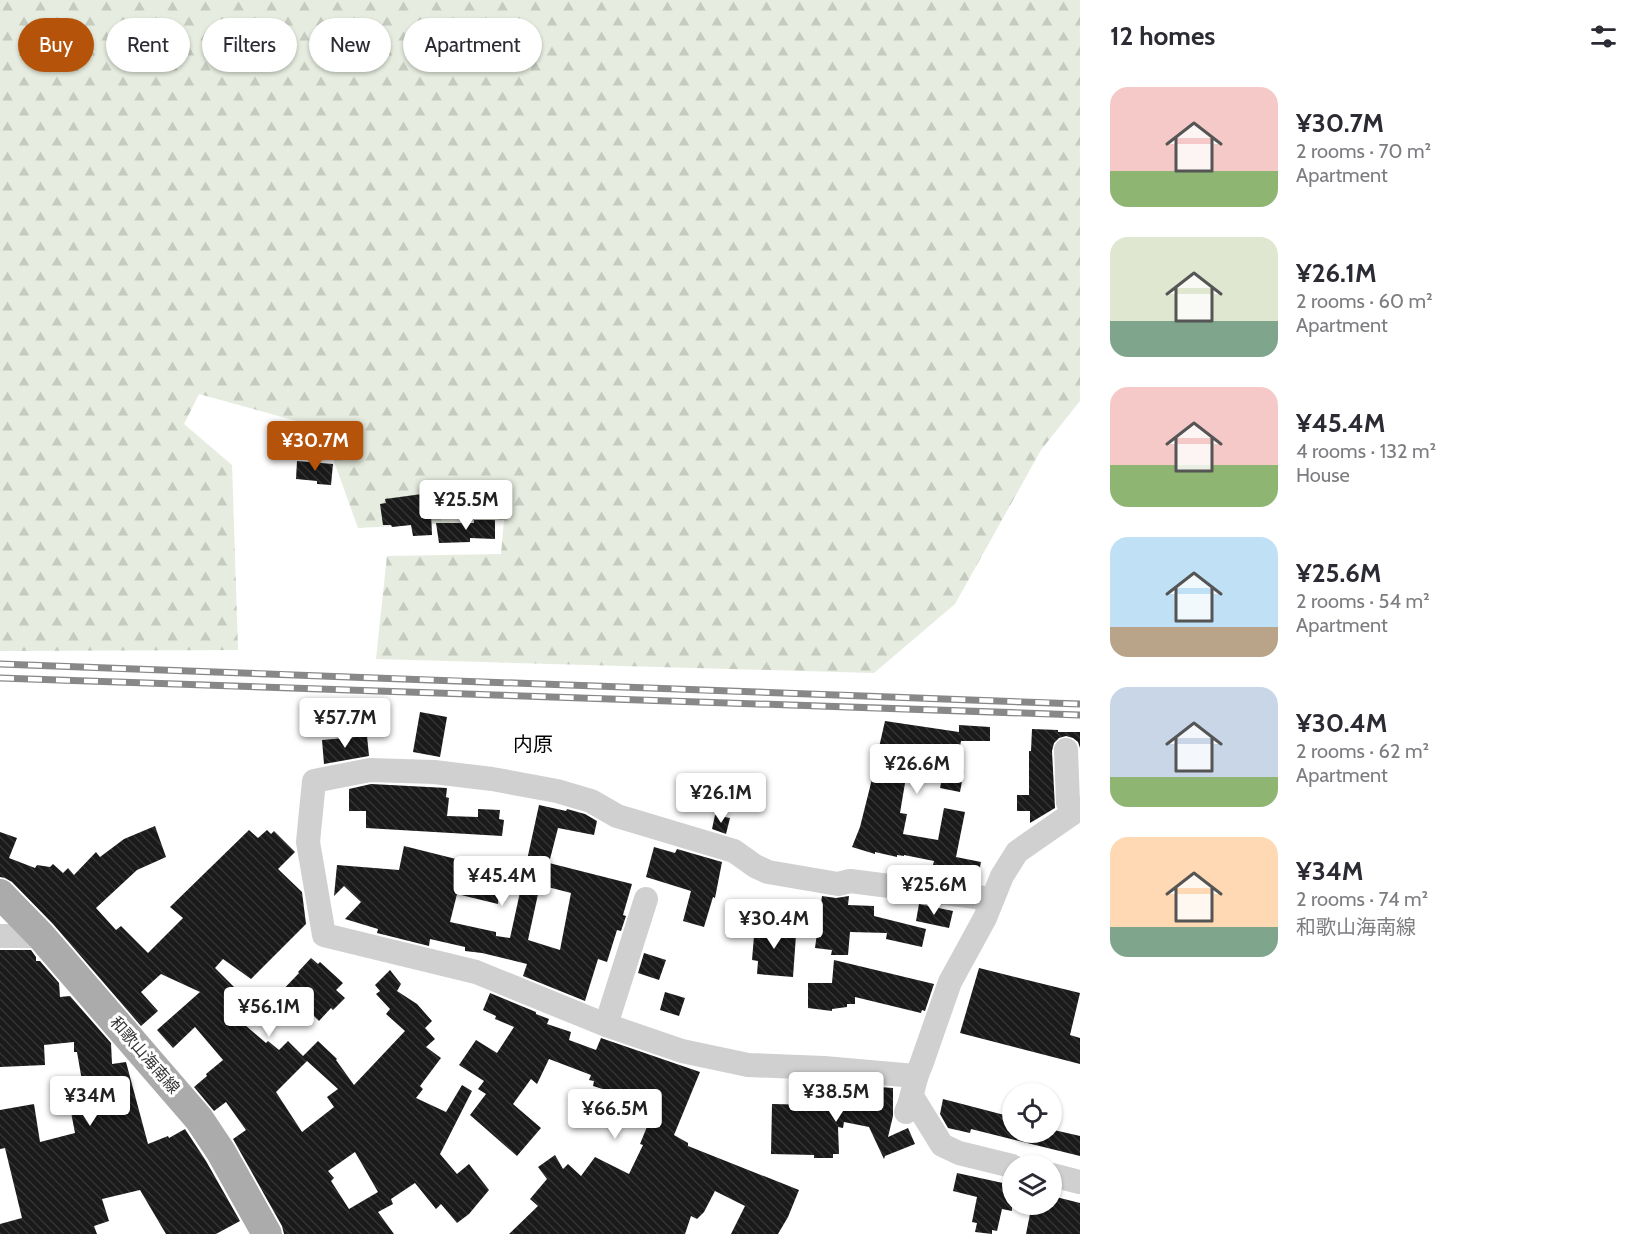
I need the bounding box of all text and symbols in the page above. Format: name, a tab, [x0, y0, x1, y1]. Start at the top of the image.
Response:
chip: Buy	[18, 18, 94, 72]
chip: Rent	[106, 18, 190, 72]
chip: Filters	[202, 18, 297, 72]
chip: New	[309, 18, 391, 72]
chip: Apartment	[403, 18, 542, 72]
text: 12 homes	[1110, 20, 1215, 52]
icon: filters	[1587, 20, 1620, 53]
text: ¥30.7M	[1296, 107, 1384, 139]
icon: home	[1158, 111, 1230, 183]
text: 2 rooms · 70 m²	[1296, 139, 1431, 163]
text: Apartment	[1296, 163, 1388, 187]
text: ¥26.1M	[1296, 257, 1377, 289]
icon: home	[1158, 261, 1230, 333]
text: 2 rooms · 60 m²	[1296, 289, 1433, 313]
text: Apartment	[1296, 313, 1388, 337]
text: ¥45.4M	[1296, 407, 1385, 439]
icon: home	[1158, 411, 1230, 483]
pin: ¥30.7M	[266, 421, 364, 472]
text: ¥30.7M	[281, 428, 349, 452]
text: 4 rooms · 132 m²	[1296, 439, 1436, 463]
text: House	[1296, 463, 1350, 487]
pin: ¥25.5M	[417, 480, 515, 531]
text: ¥25.5M	[433, 487, 499, 511]
text: ¥25.6M	[1296, 557, 1381, 589]
icon: home	[1158, 561, 1230, 633]
text: 2 rooms · 54 m²	[1296, 589, 1430, 613]
text: Apartment	[1296, 613, 1388, 637]
pin: ¥57.7M	[296, 698, 394, 749]
text: ¥57.7M	[313, 705, 377, 729]
text: ¥30.4M	[1296, 707, 1387, 739]
icon: home	[1158, 711, 1230, 783]
district label: 内原	[513, 732, 553, 756]
text: 2 rooms · 62 m²	[1296, 739, 1429, 763]
pin: ¥26.6M	[868, 744, 966, 795]
text: ¥26.6M	[884, 751, 950, 775]
text: Apartment	[1296, 763, 1388, 787]
pin: ¥26.1M	[672, 773, 770, 824]
text: ¥26.1M	[690, 780, 752, 804]
text: ¥34M	[1296, 855, 1364, 887]
pin: ¥45.4M	[453, 856, 551, 907]
icon: home	[1158, 861, 1230, 933]
text: ¥45.4M	[468, 863, 536, 887]
pin: ¥25.6M	[885, 865, 983, 916]
text: ¥25.6M	[901, 872, 967, 896]
text: 2 rooms · 74 m²	[1296, 887, 1428, 911]
pin: ¥30.4M	[725, 899, 823, 950]
text: ¥30.4M	[739, 906, 809, 930]
text: 和歌山海南線	[1296, 915, 1416, 939]
pin: ¥56.1M	[220, 987, 318, 1038]
text: ¥56.1M	[238, 994, 300, 1018]
street label: 和歌山海南線	[106, 1013, 184, 1097]
pin: ¥38.5M	[787, 1072, 885, 1123]
pin: ¥34M	[54, 1076, 126, 1127]
text: ¥38.5M	[803, 1079, 869, 1103]
text: ¥34M	[64, 1083, 116, 1107]
map controls	[1002, 1083, 1062, 1215]
button: locate	[1002, 1083, 1062, 1143]
pin: ¥66.5M	[566, 1089, 664, 1140]
text: ¥66.5M	[582, 1096, 648, 1120]
button: layers	[1002, 1155, 1062, 1215]

